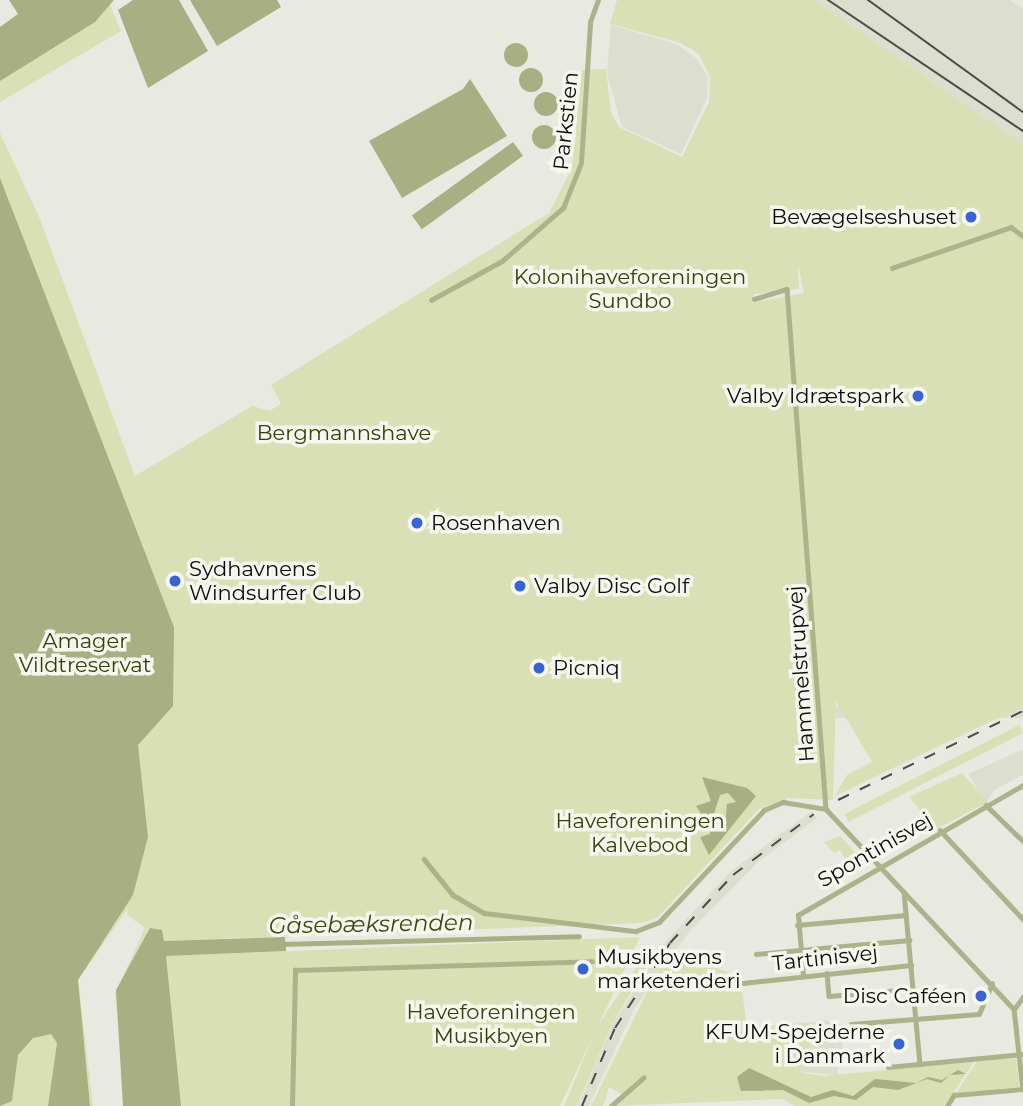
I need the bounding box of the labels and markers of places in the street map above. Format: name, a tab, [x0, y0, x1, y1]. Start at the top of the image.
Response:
place label: Bevægelseshuset	[771, 204, 957, 230]
marker: Bevægelseshuset	[963, 209, 979, 225]
place label: Valby Idrætspark	[727, 383, 904, 409]
marker: Valby Idrætspark	[910, 388, 926, 404]
place label: Rosenhaven	[431, 510, 561, 536]
marker: Rosenhaven	[409, 515, 425, 531]
place label: Sydhavnens Windsurfer Club	[189, 556, 361, 606]
marker: Sydhavnens Windsurfer Club	[167, 573, 183, 589]
place label: Valby Disc Golf	[534, 573, 689, 599]
marker: Valby Disc Golf	[512, 578, 528, 594]
place label: Picniq	[553, 655, 620, 681]
marker: Picniq	[531, 660, 547, 676]
place label: Musikbyens marketenderi	[597, 944, 741, 994]
marker: Musikbyens marketenderi	[575, 961, 591, 977]
place label: Disc Caféen	[843, 983, 967, 1009]
marker: Disc Caféen	[973, 988, 989, 1004]
place label: KFUM-Spejderne i Danmark	[705, 1019, 885, 1069]
marker: KFUM-Spejderne i Danmark	[891, 1036, 907, 1052]

